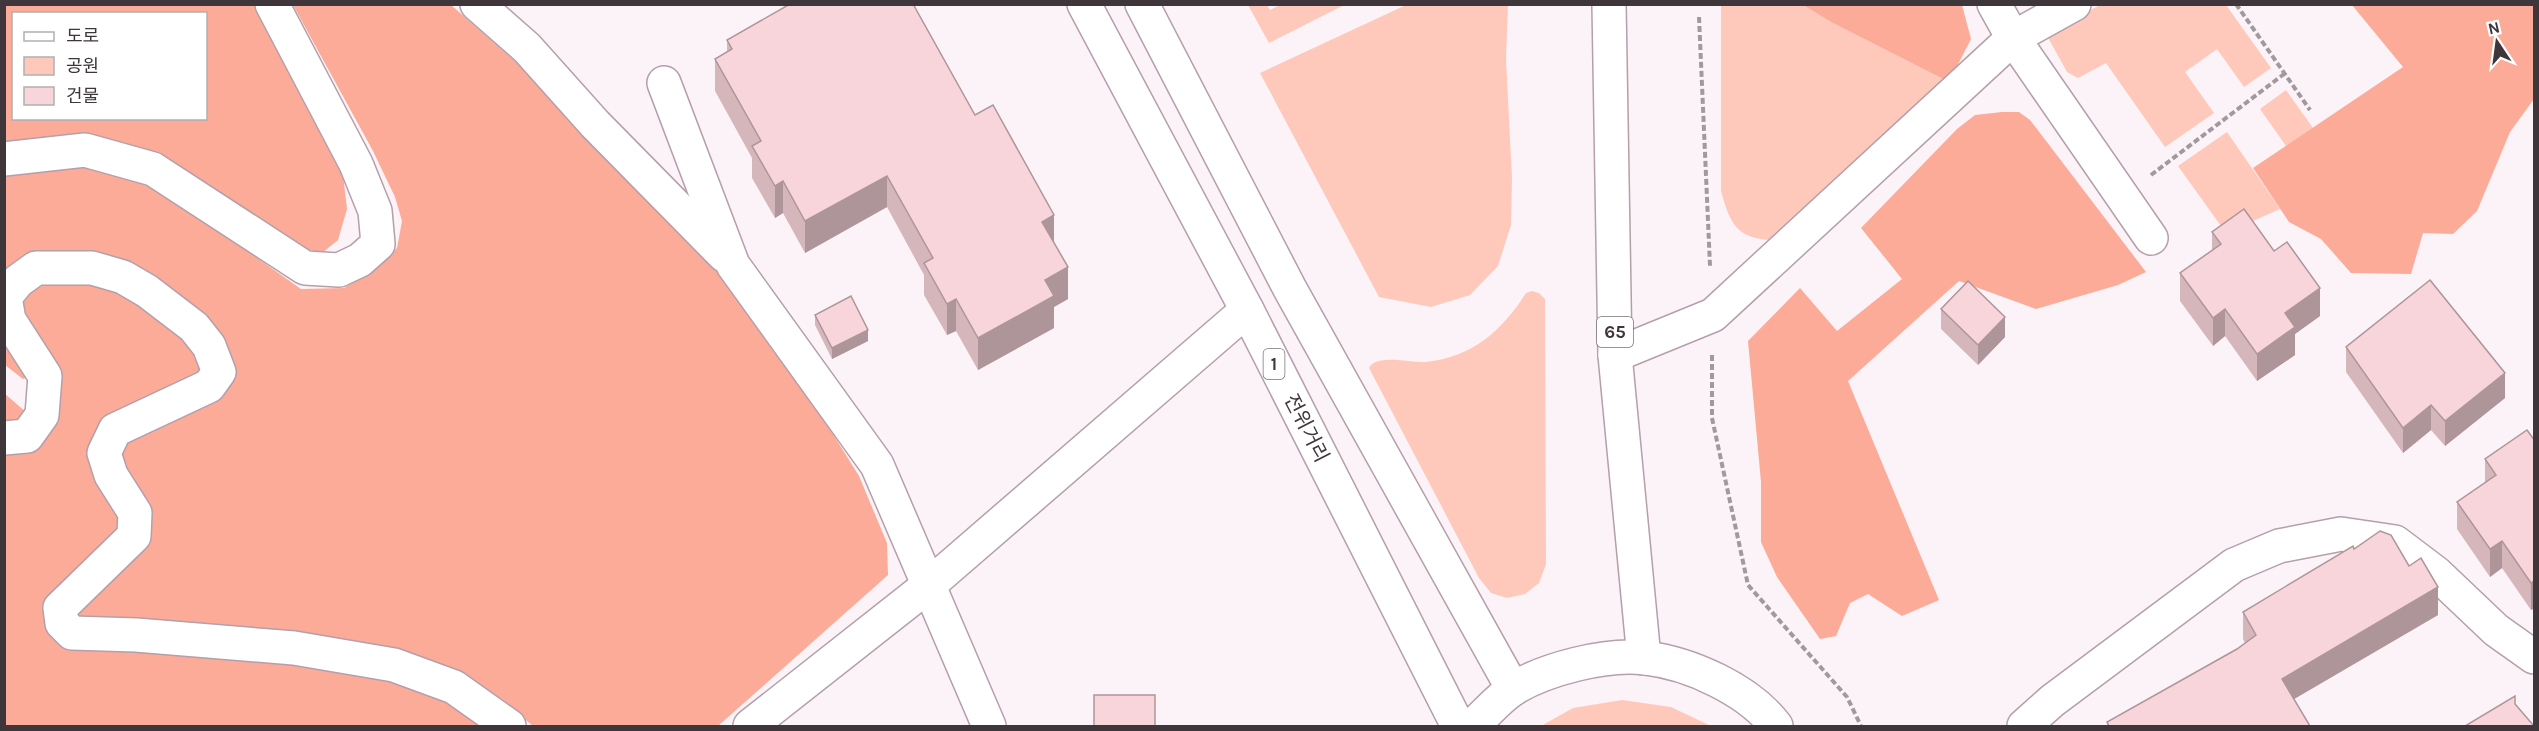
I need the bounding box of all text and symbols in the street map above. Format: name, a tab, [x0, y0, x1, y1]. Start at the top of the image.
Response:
legend	[12, 12, 207, 120]
north arrow	[2467, 12, 2527, 72]
text: N	[2486, 17, 2501, 38]
text: 도로	[66, 25, 99, 47]
text: 공원	[66, 55, 99, 77]
text: 건물	[66, 85, 99, 107]
road number: 65	[1597, 317, 1633, 347]
road number: 1	[1264, 349, 1284, 379]
street label: 전위거리	[1280, 390, 1334, 466]

